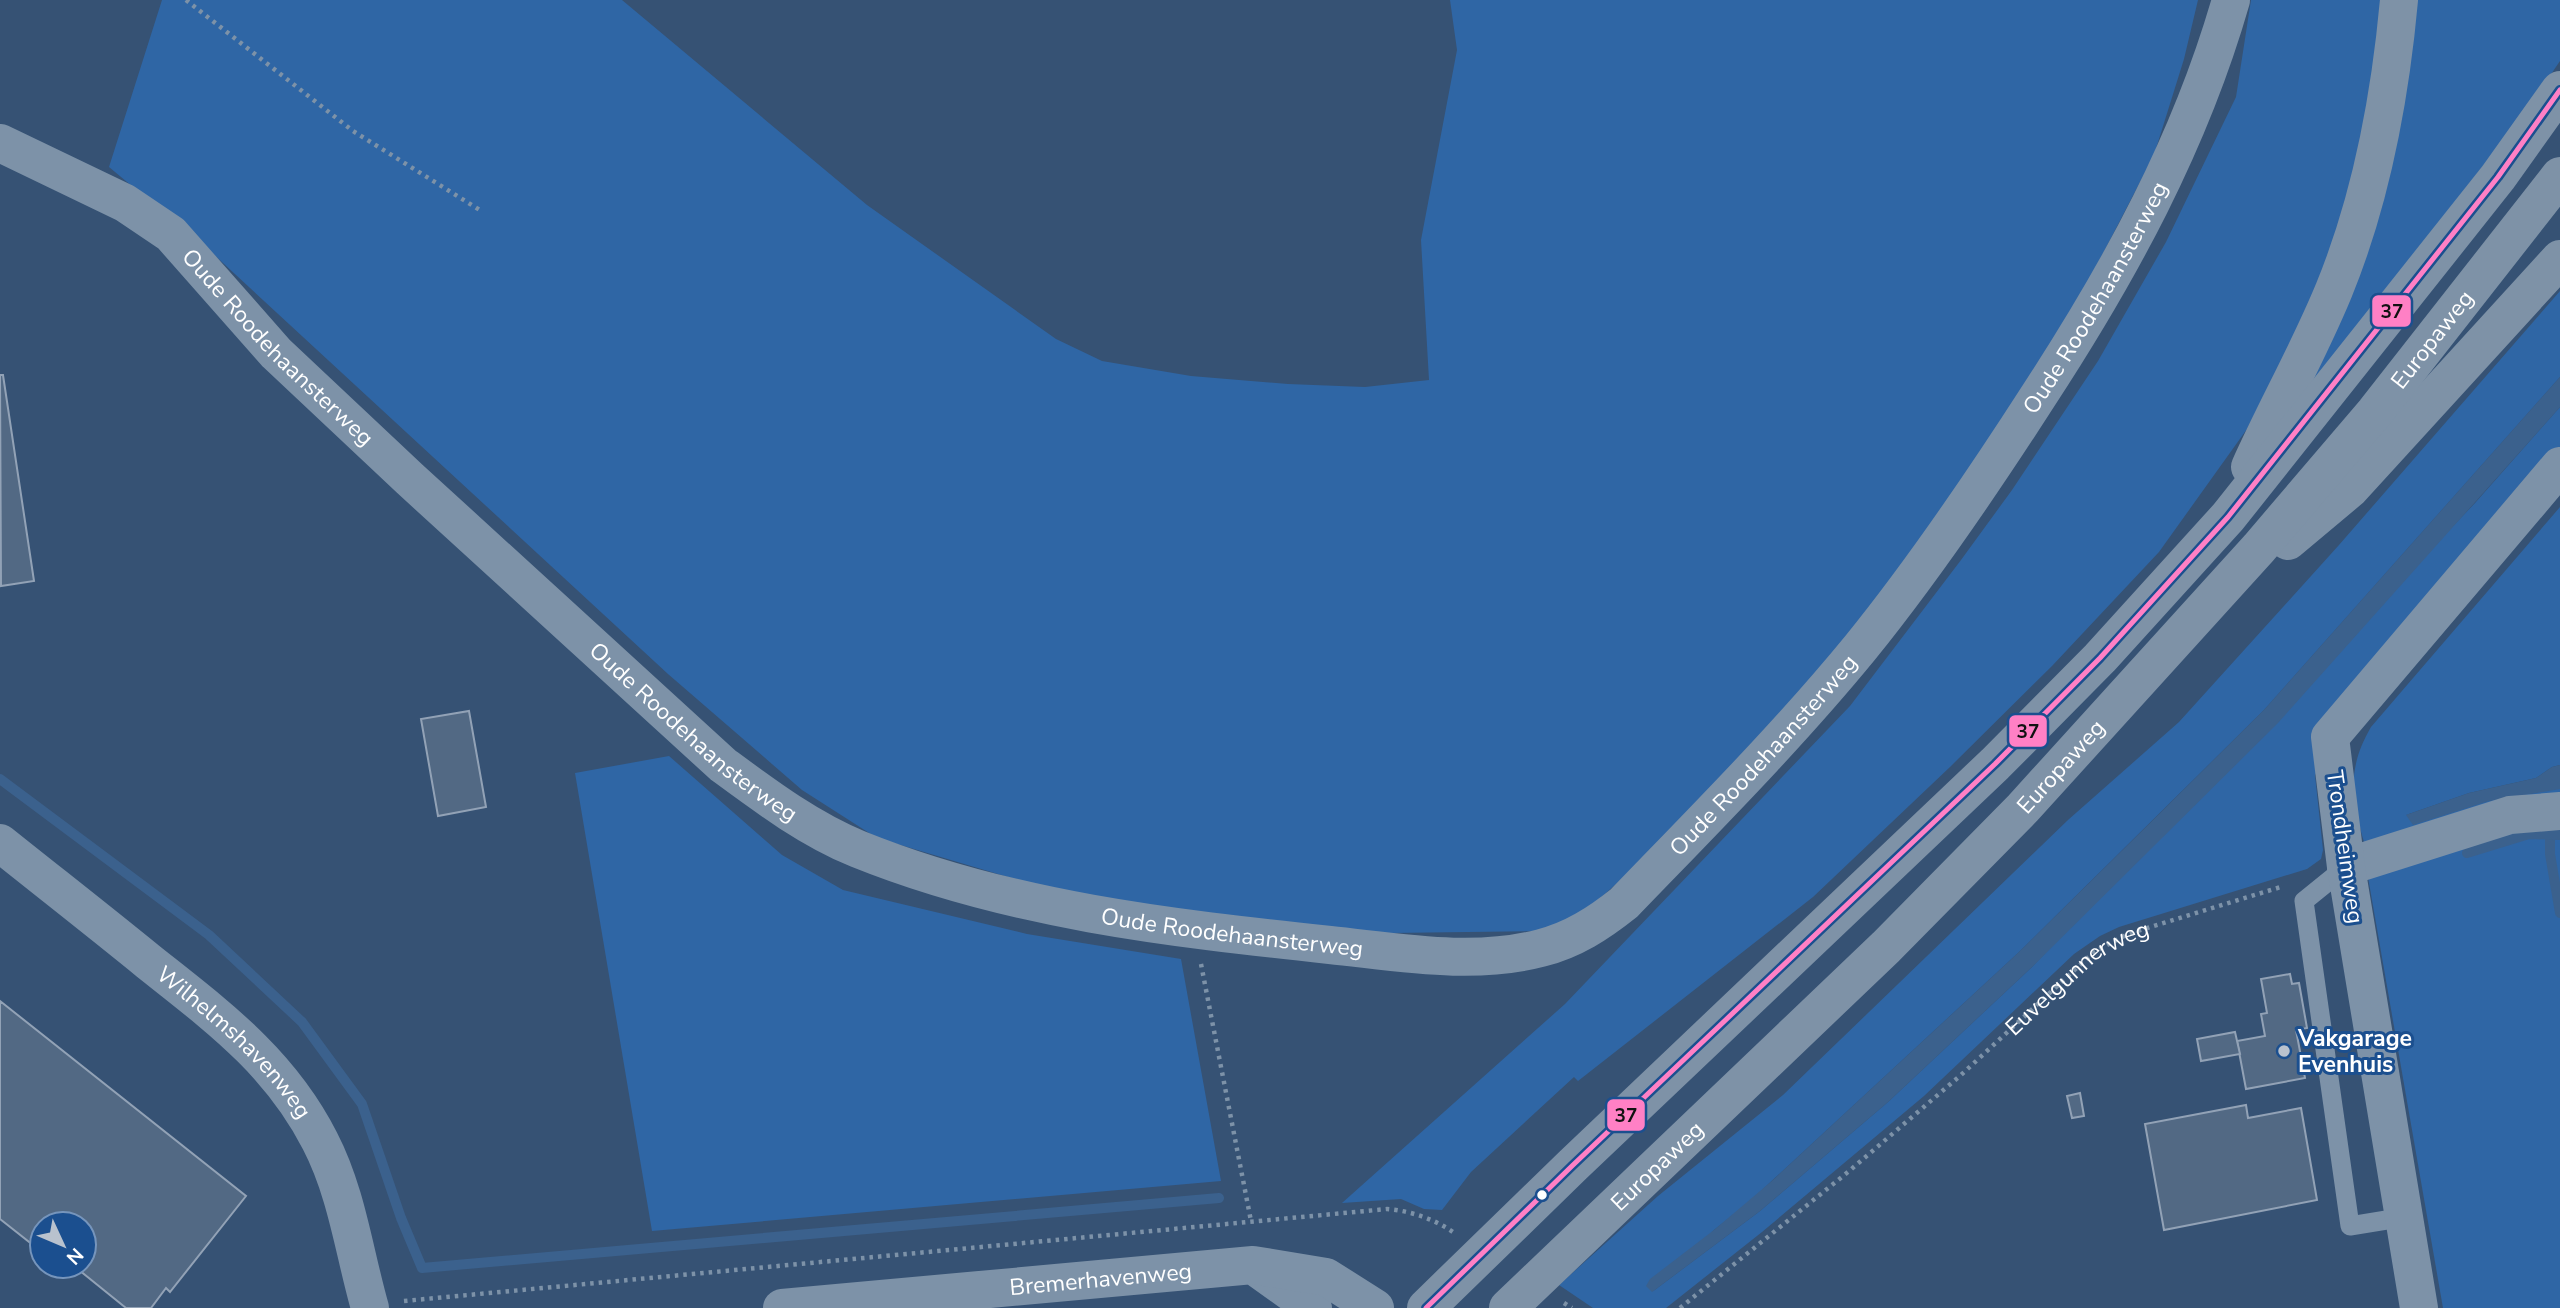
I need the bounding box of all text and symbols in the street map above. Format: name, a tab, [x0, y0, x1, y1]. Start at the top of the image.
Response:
street label: Oude Roodehaansterweg	[2015, 176, 2175, 420]
street label: Oude Roodehaansterweg	[175, 242, 381, 453]
street label: Europaweg	[2383, 284, 2480, 395]
line badge: 37	[2371, 294, 2412, 328]
text: 37	[2381, 299, 2403, 325]
street label: Oude Roodehaansterweg	[583, 635, 804, 829]
street label: Oude Roodehaansterweg	[1662, 648, 1864, 863]
street label: Europaweg	[2010, 712, 2112, 820]
line badge: 37	[2008, 714, 2048, 748]
text: 37	[2017, 719, 2039, 745]
street label: Trondheimweg	[2319, 768, 2371, 926]
street label: Oude Roodehaansterweg	[1099, 900, 1365, 964]
street label: Euvelgunnerweg	[1998, 913, 2153, 1042]
street label: Wilhelmshavenweg	[150, 959, 319, 1124]
place label: Vakgarage Evenhuis	[2297, 1023, 2412, 1080]
marker: Vakgarage Evenhuis	[2276, 1043, 2292, 1059]
line badge: 37	[1606, 1098, 1646, 1132]
text: 37	[1615, 1103, 1637, 1129]
street label: Europaweg	[1604, 1114, 1710, 1218]
unlabelled marker	[1535, 1188, 1549, 1202]
north arrow	[28, 1210, 98, 1280]
text: N	[60, 1242, 89, 1270]
street label: Bremerhavenweg	[1008, 1255, 1193, 1303]

